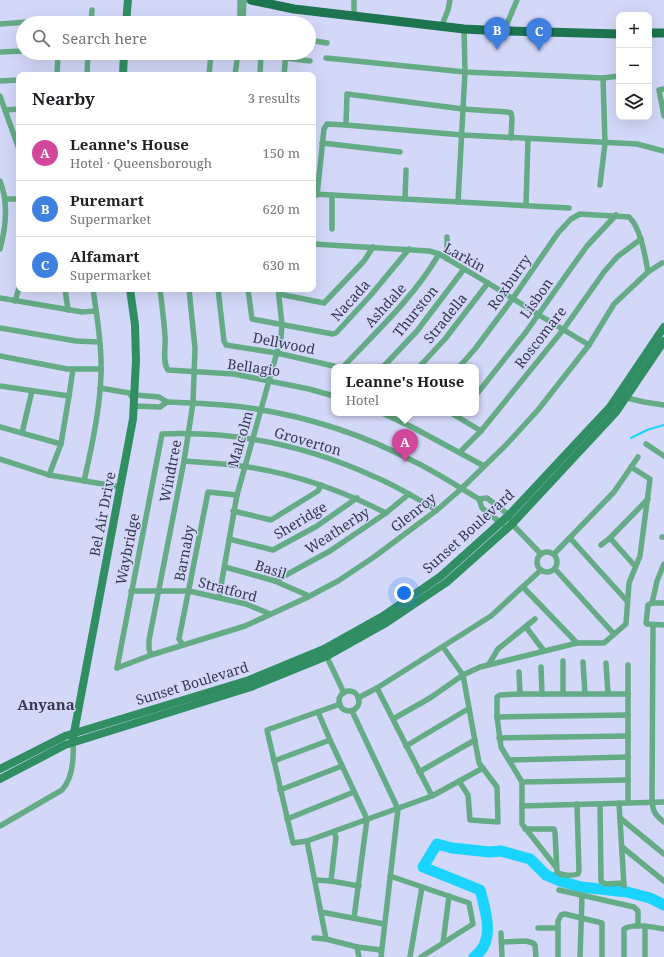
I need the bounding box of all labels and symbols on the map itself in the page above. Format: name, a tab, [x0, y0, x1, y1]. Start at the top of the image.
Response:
pin: B	[484, 17, 510, 50]
pin: C	[526, 18, 552, 51]
street label: Larkin	[441, 238, 489, 276]
street label: Roxburry	[483, 250, 535, 314]
street label: Lisbon	[515, 274, 557, 322]
street label: Nacada	[326, 275, 374, 325]
street label: Ashdale	[360, 279, 410, 331]
street label: Thurston	[388, 281, 442, 341]
street label: Stradella	[419, 289, 471, 347]
street label: Roscomare	[510, 302, 570, 372]
street label: Dellwood	[251, 328, 317, 358]
street label: Bellagio	[226, 354, 282, 380]
street label: Malcolm	[223, 409, 257, 469]
street label: Groverton	[272, 422, 344, 460]
pin: A	[392, 429, 418, 462]
street label: Windtree	[155, 438, 185, 504]
street label: Bel Air Drive	[84, 470, 120, 558]
street label: Sunset Boulevard	[418, 485, 518, 577]
street label: Glenroy	[386, 488, 440, 536]
street label: Sheridge	[270, 497, 330, 543]
street label: Weatherby	[301, 502, 373, 558]
street label: Waybridge	[111, 512, 143, 586]
street label: Barnaby	[169, 523, 199, 583]
street label: Basil	[253, 555, 290, 583]
street label: Stratford	[197, 572, 260, 606]
your location	[394, 583, 414, 603]
street label: Sunset Boulevard	[133, 657, 251, 709]
district label: Anyana	[17, 694, 75, 714]

